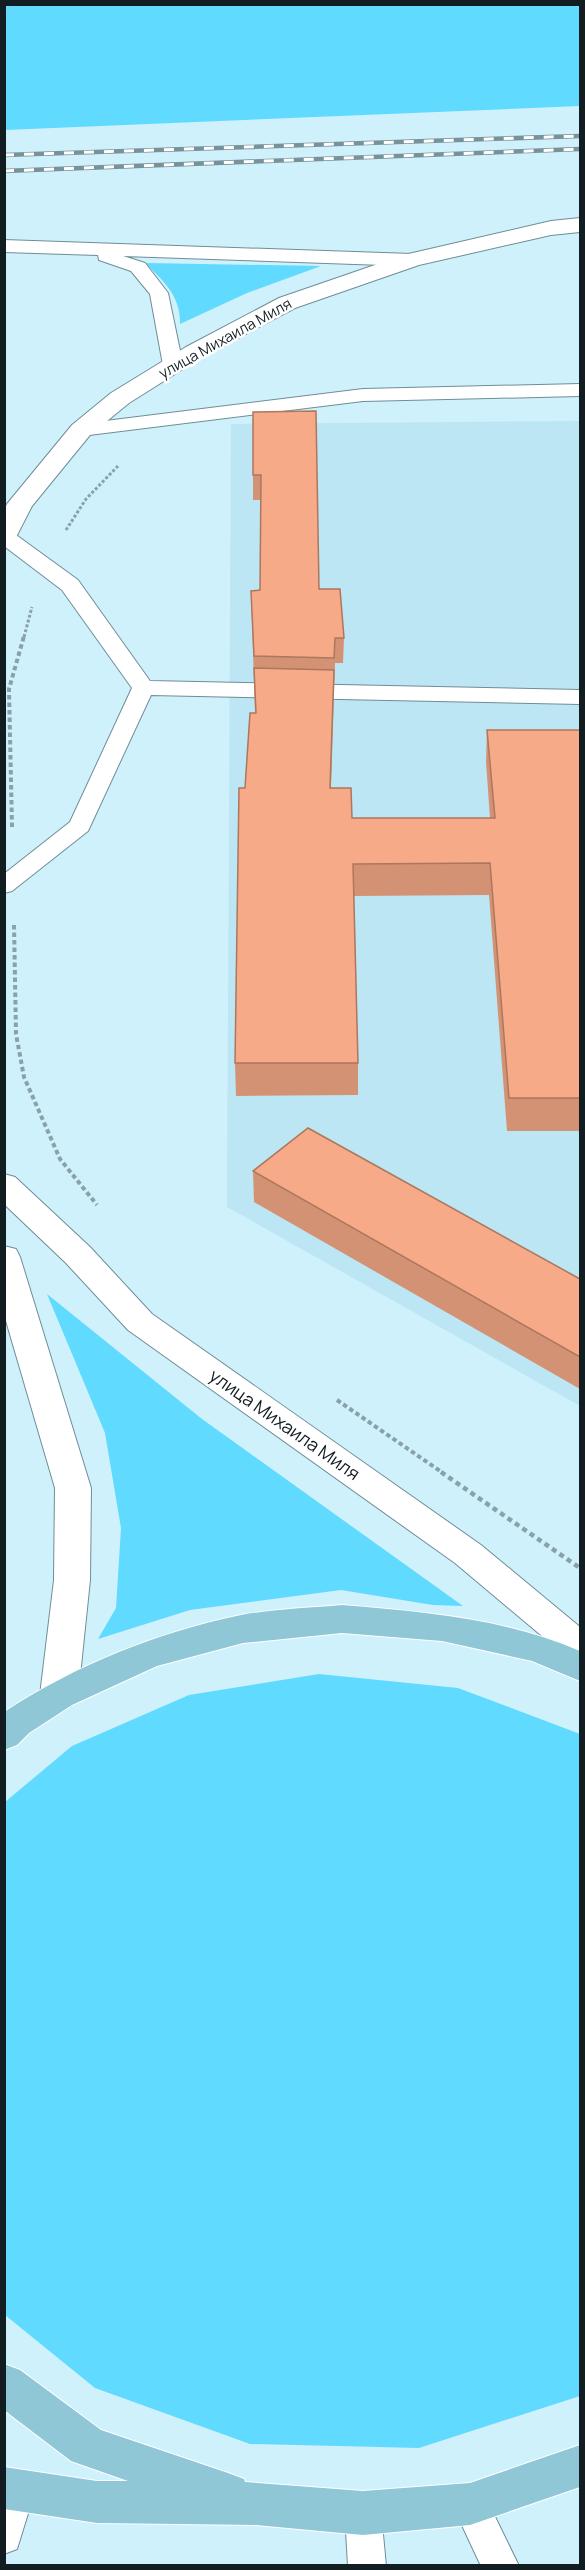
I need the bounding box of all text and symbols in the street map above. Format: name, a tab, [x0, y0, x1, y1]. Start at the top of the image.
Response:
street label: улица Михаила Миля	[155, 293, 295, 383]
street label: улица Михаила Миля	[205, 1363, 365, 1485]

